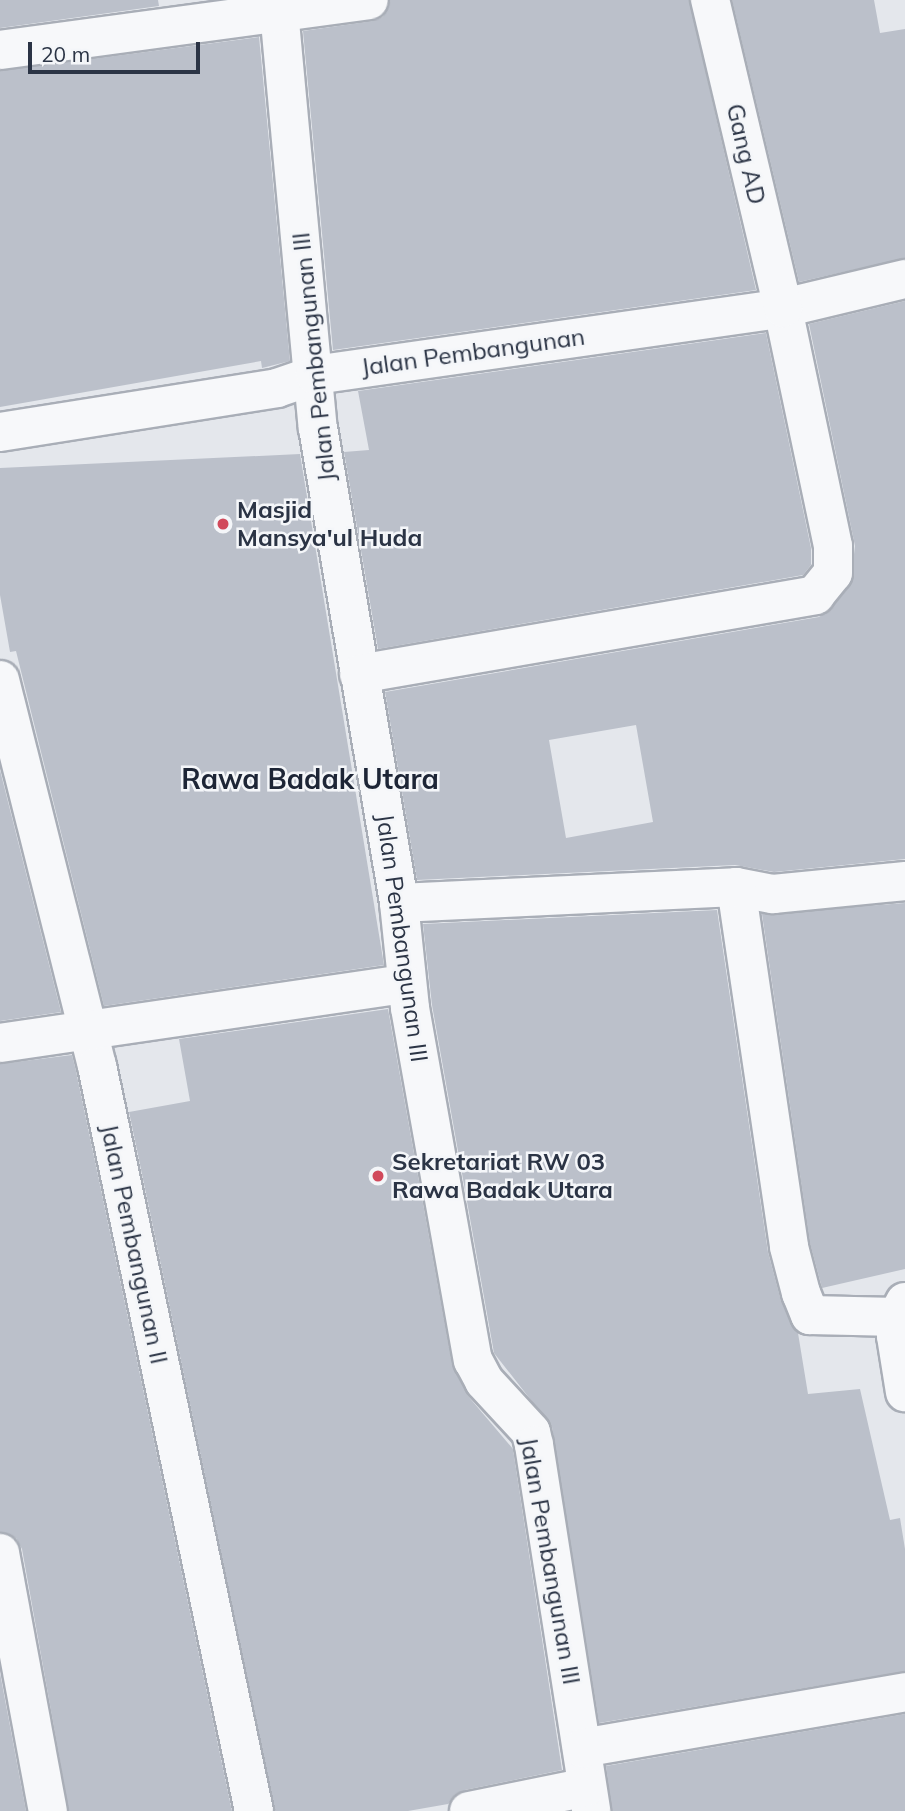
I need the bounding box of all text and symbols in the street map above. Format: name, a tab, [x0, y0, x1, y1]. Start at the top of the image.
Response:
scale bar	[32, 28, 203, 72]
text: 20 m	[41, 41, 90, 67]
street label: Gang AD	[720, 101, 772, 207]
street label: Jalan Pembangunan III	[287, 231, 341, 483]
street label: Jalan Pembangunan	[359, 322, 587, 382]
place label: Masjid Mansya'ul Huda	[237, 496, 422, 552]
marker: Masjid Mansya'ul Huda	[215, 516, 231, 532]
district label: Rawa Badak Utara	[181, 762, 439, 796]
street label: Jalan Pembangunan III	[370, 812, 434, 1064]
street label: Jalan Pembangunan II	[95, 1121, 173, 1367]
place label: Sekretariat RW 03 Rawa Badak Utara	[392, 1148, 613, 1204]
marker: Sekretariat RW 03 Rawa Badak Utara	[370, 1168, 386, 1184]
street label: Jalan Pembangunan III	[514, 1435, 586, 1687]

